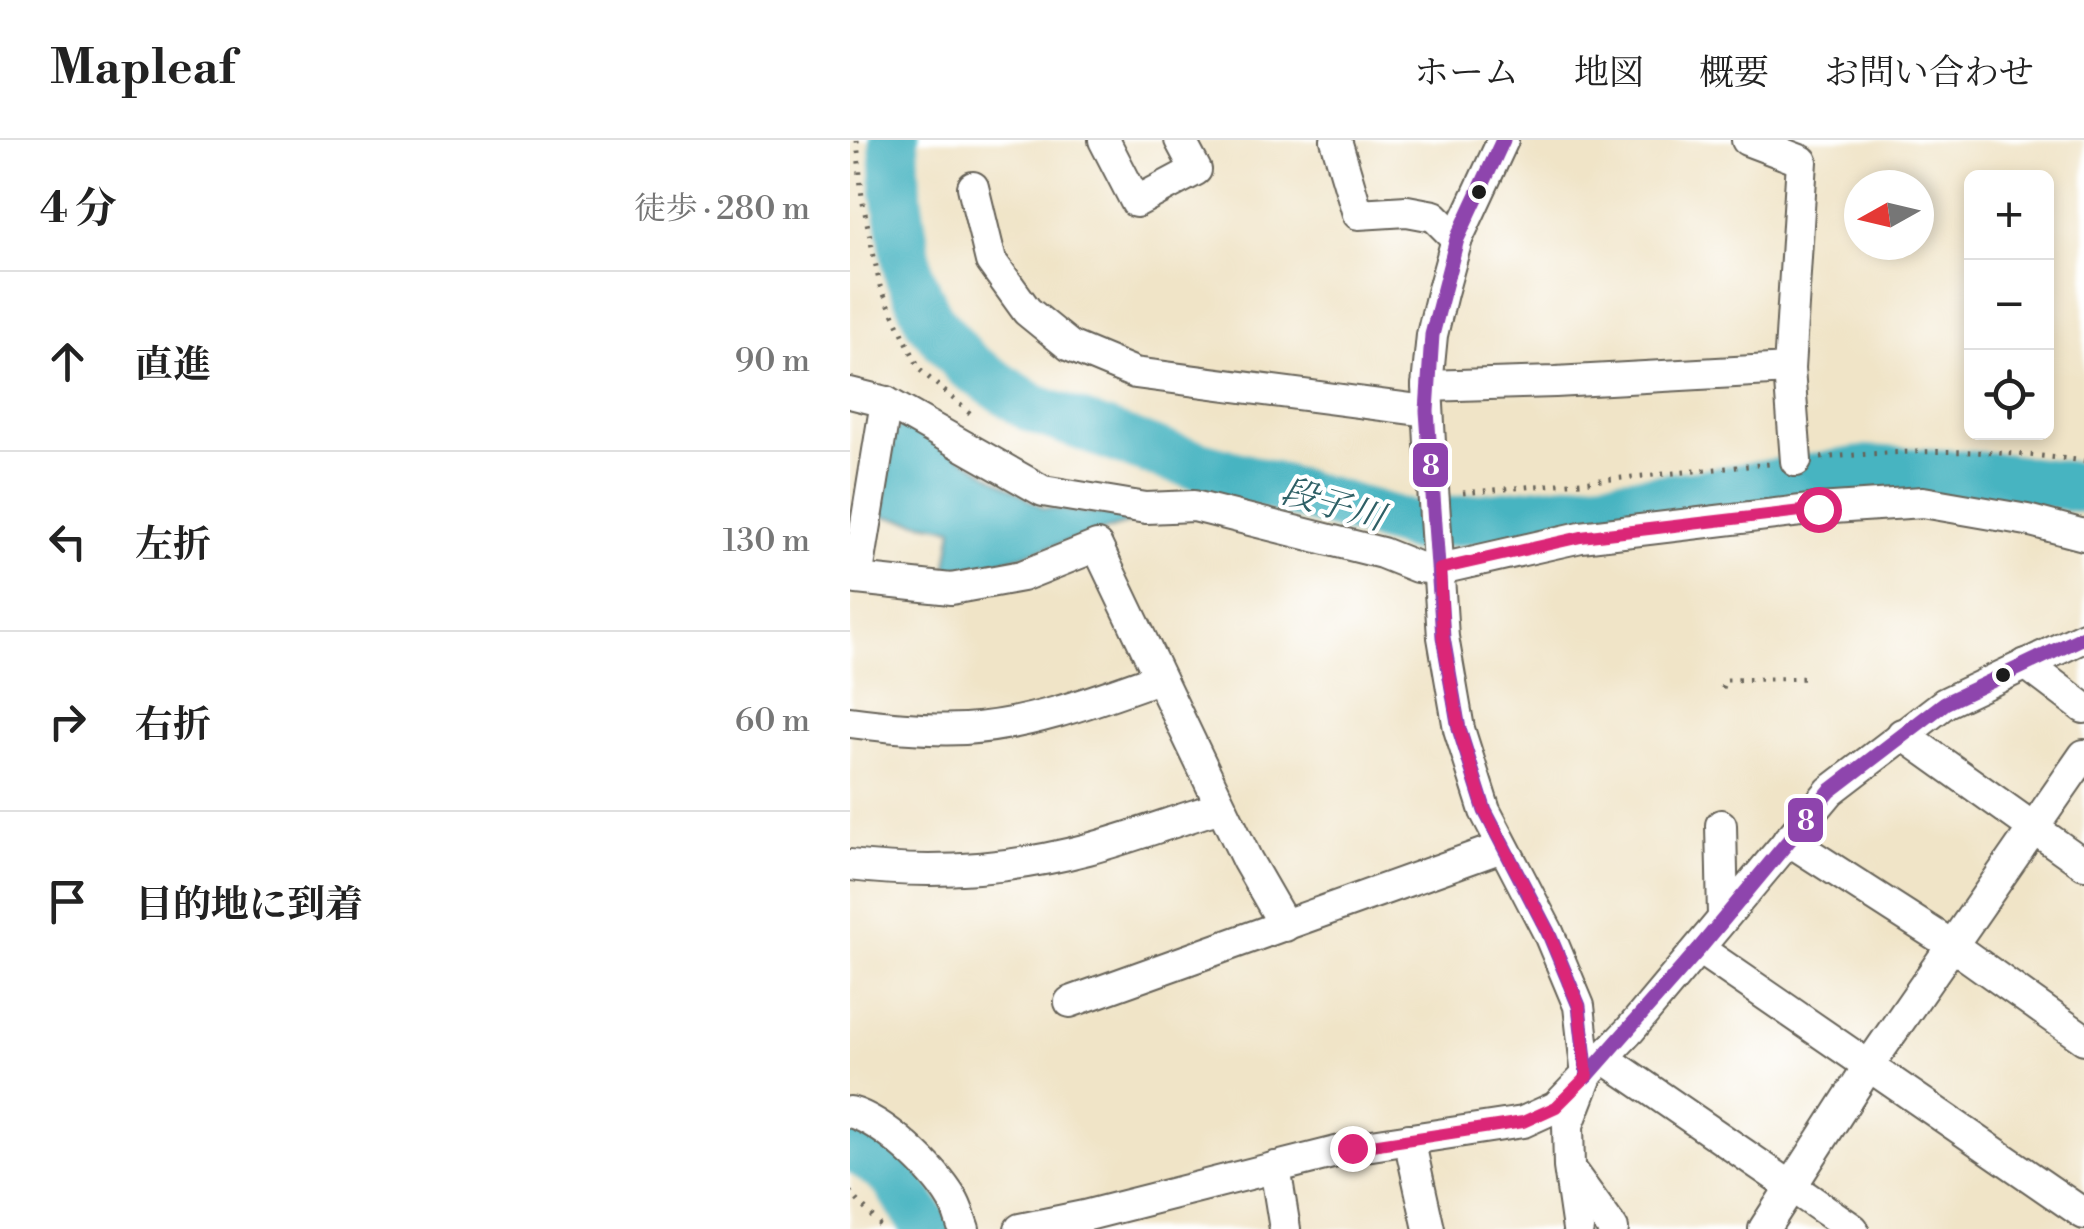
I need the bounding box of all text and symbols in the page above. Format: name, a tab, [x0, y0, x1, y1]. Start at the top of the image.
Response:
text: Mapleaf	[50, 39, 235, 99]
text: ホーム	[1414, 52, 1519, 95]
text: 地図	[1574, 52, 1644, 95]
text: 概要	[1699, 52, 1769, 95]
text: お問い合わせ	[1824, 52, 2034, 95]
north arrow	[1844, 170, 1934, 260]
map controls	[1964, 170, 2054, 440]
button: +	[1964, 170, 2054, 260]
unlabelled marker	[1469, 182, 1489, 202]
text: 4 分	[40, 183, 117, 236]
text: 徒歩 · 280 m	[634, 189, 810, 229]
button: −	[1964, 260, 2054, 350]
icon: ahead	[40, 334, 95, 389]
text: 90 m	[735, 341, 810, 381]
text: 直進	[135, 342, 211, 389]
button: locate	[1964, 350, 2054, 440]
line badge: 8	[1411, 441, 1450, 489]
text: 8	[1422, 449, 1440, 484]
water label: 段子川	[1276, 470, 1393, 542]
route start	[1796, 487, 1842, 533]
icon: left	[40, 514, 95, 569]
text: 130 m	[723, 521, 810, 561]
text: 左折	[135, 522, 211, 569]
unlabelled marker	[1993, 665, 2013, 685]
icon: right	[40, 694, 95, 749]
text: 60 m	[735, 701, 810, 741]
text: 右折	[135, 702, 211, 749]
line badge: 8	[1786, 796, 1825, 844]
text: 8	[1797, 804, 1815, 839]
icon: arrive	[40, 874, 95, 929]
text: 目的地に到着	[135, 882, 363, 929]
route end	[1330, 1126, 1376, 1172]

